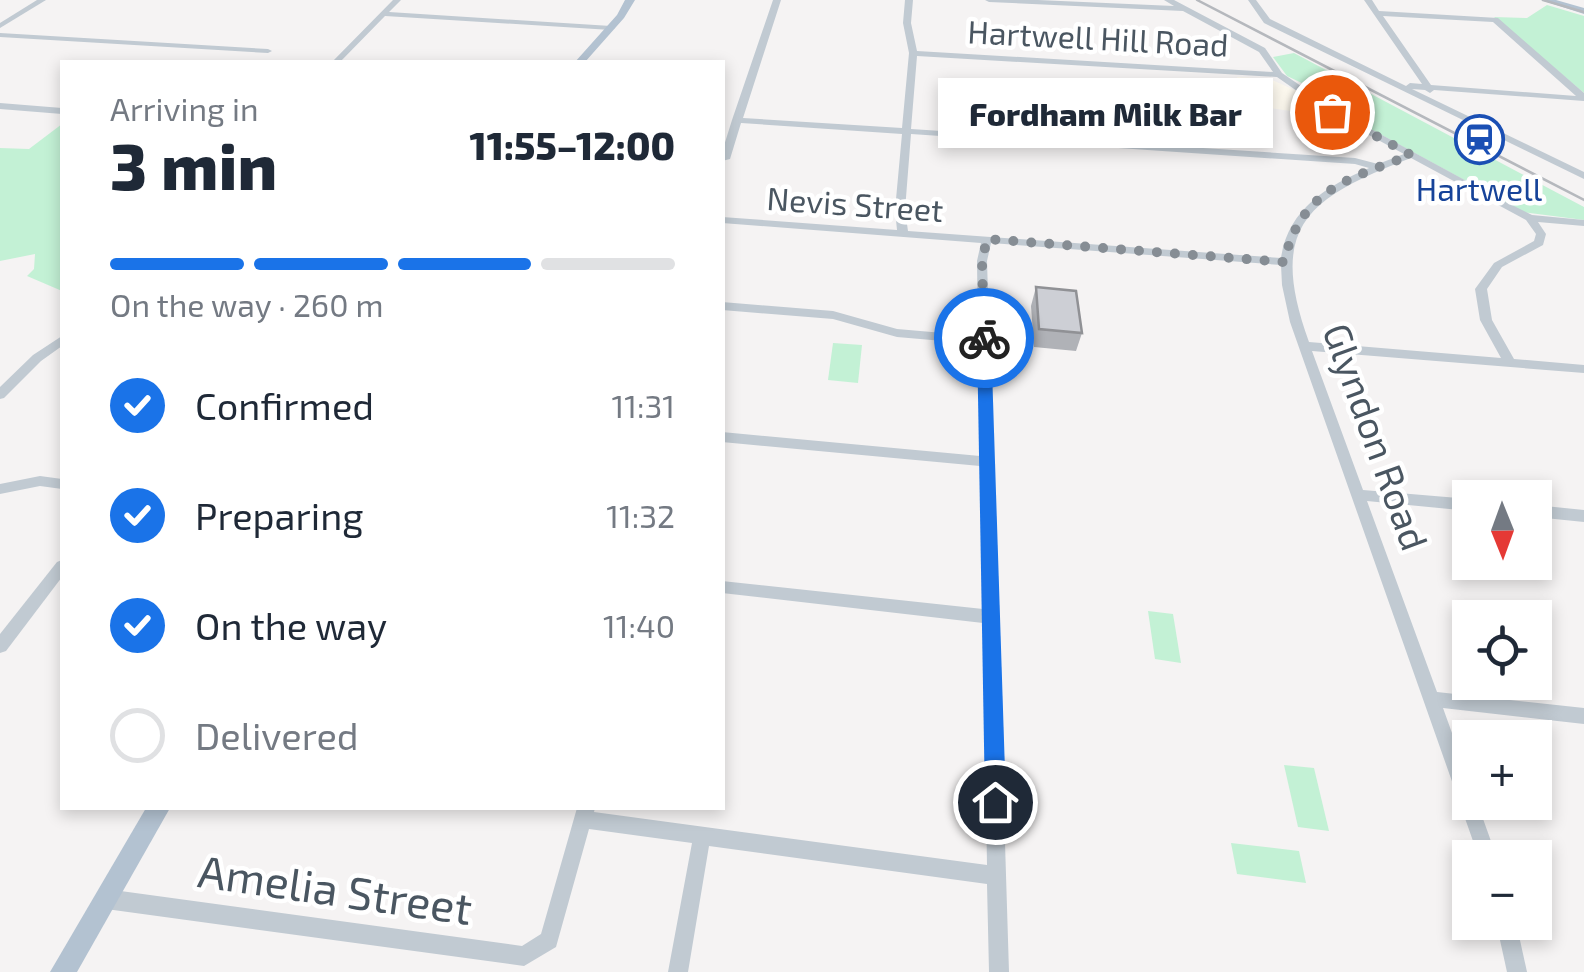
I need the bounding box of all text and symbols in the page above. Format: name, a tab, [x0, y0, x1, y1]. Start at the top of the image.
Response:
street label: Hartwell Hill Road	[967, 11, 1229, 63]
pin	[1290, 70, 1375, 155]
callout: Fordham Milk Bar	[937, 77, 1272, 147]
icon: bag	[1305, 85, 1360, 140]
text: Arriving in	[110, 89, 259, 127]
text: Fordham Milk Bar	[969, 94, 1242, 132]
station icon: Hartwell	[1453, 114, 1505, 166]
text: 11:55–12:00	[470, 122, 675, 168]
text: 3 min	[110, 125, 277, 203]
place label: Hartwell	[1416, 169, 1543, 207]
street label: Nevis Street	[766, 178, 945, 228]
text: On the way · 260 m	[110, 285, 384, 323]
courier	[934, 288, 1034, 388]
icon: bike	[957, 311, 1012, 366]
street label: Glyndon Road	[1315, 317, 1439, 556]
icon: check	[110, 378, 165, 433]
text: Confirmed	[195, 382, 374, 428]
text: 11:31	[611, 386, 675, 424]
north arrow	[1452, 480, 1552, 580]
map controls	[1452, 480, 1552, 940]
icon: check	[110, 488, 165, 543]
text: Preparing	[195, 492, 363, 538]
text: 11:32	[606, 496, 675, 534]
icon: check	[110, 598, 165, 653]
button: locate	[1452, 600, 1552, 700]
text: On the way	[195, 602, 387, 648]
text: 11:40	[603, 606, 675, 644]
text: Delivered	[195, 712, 359, 758]
button: +	[1452, 720, 1552, 820]
pin	[953, 760, 1038, 845]
icon: home	[968, 775, 1023, 830]
button: −	[1452, 840, 1552, 940]
street label: Amelia Street	[195, 842, 476, 934]

